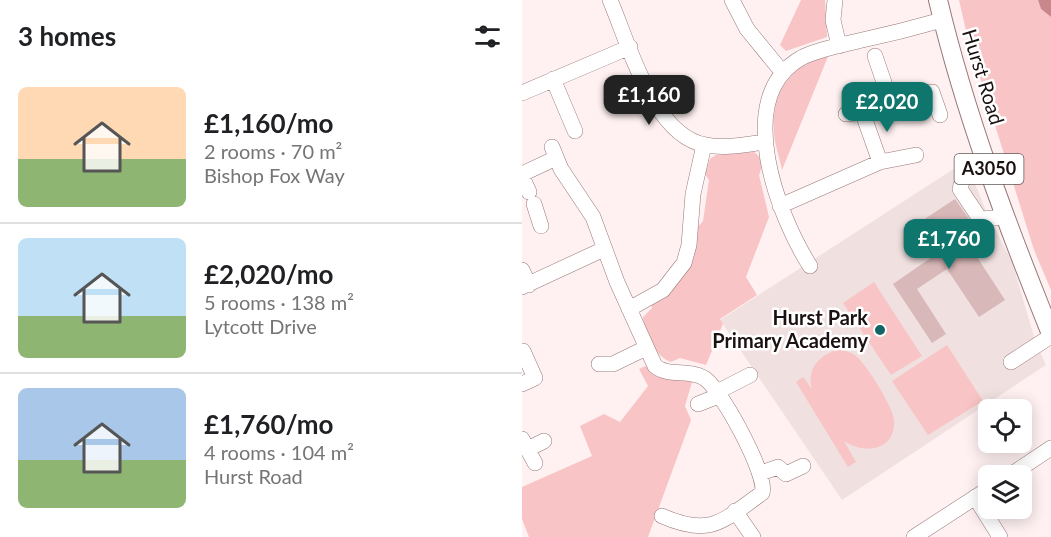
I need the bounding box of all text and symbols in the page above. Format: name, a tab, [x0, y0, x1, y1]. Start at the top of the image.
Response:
text: 3 homes	[18, 20, 116, 52]
icon: filters	[471, 20, 504, 53]
street label: Hurst Road	[958, 26, 1010, 127]
pin: £1,160	[600, 75, 698, 126]
text: £1,160	[618, 82, 680, 106]
pin: £2,020	[838, 82, 936, 133]
text: £2,020	[856, 89, 918, 113]
text: £1,160/mo	[204, 107, 334, 139]
icon: home	[66, 111, 138, 183]
text: 2 rooms · 70 m²	[204, 139, 342, 163]
road number: A3050	[954, 154, 1024, 184]
text: Bishop Fox Way	[204, 163, 345, 187]
pin: £1,760	[900, 219, 998, 270]
text: £1,760	[918, 226, 980, 250]
text: £2,020/mo	[204, 258, 334, 290]
icon: home	[66, 262, 138, 334]
text: 5 rooms · 138 m²	[204, 290, 354, 314]
place label: Hurst Park Primary Academy	[712, 305, 868, 352]
text: Lytcott Drive	[204, 314, 317, 338]
marker: Hurst Park Primary Academy	[873, 323, 887, 337]
map controls	[978, 399, 1032, 519]
button: locate	[978, 399, 1032, 453]
text: £1,760/mo	[204, 408, 334, 440]
icon: home	[66, 412, 138, 484]
text: 4 rooms · 104 m²	[204, 440, 354, 464]
text: Hurst Road	[204, 464, 303, 488]
button: layers	[978, 465, 1032, 519]

